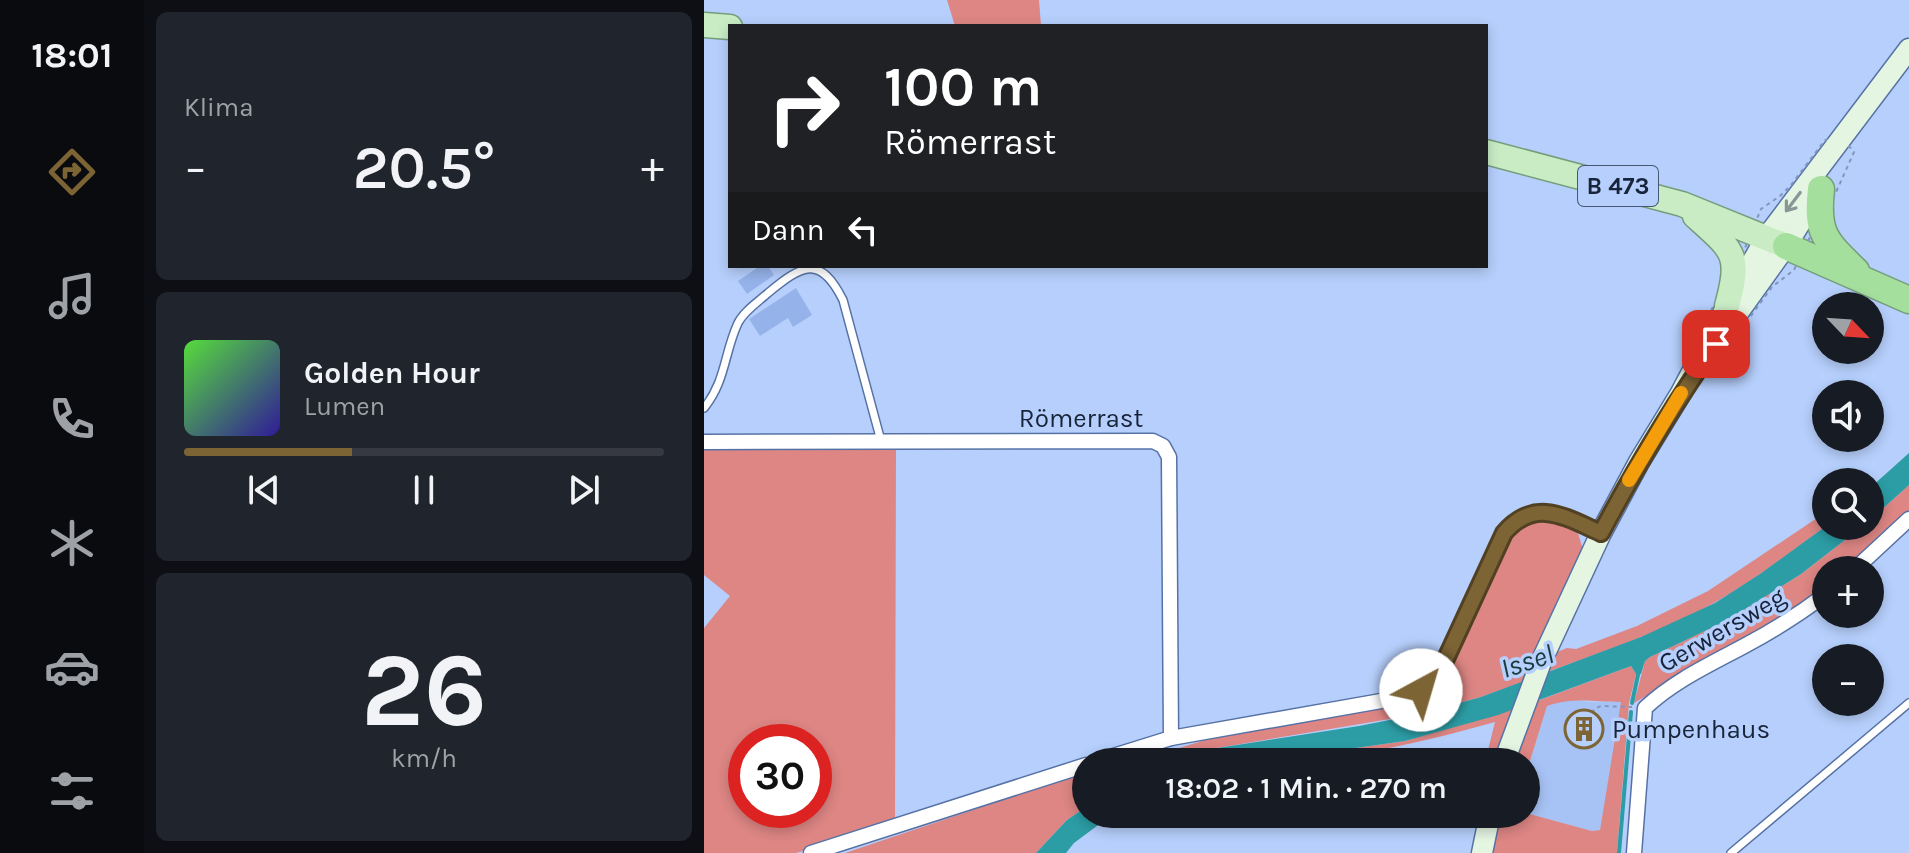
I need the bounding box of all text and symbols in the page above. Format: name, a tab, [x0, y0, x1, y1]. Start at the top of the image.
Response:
text: 18:01	[31, 34, 113, 76]
text: 100 m	[884, 54, 1042, 119]
icon: right	[752, 56, 856, 160]
text: Klima	[184, 92, 253, 123]
text: Römerrast	[884, 121, 1056, 163]
text: 20.5°	[353, 133, 495, 203]
text: −	[184, 142, 207, 193]
text: +	[641, 142, 664, 193]
icon: directions	[44, 144, 100, 200]
road number: B 473	[1578, 166, 1658, 206]
one-way arrow	[1785, 191, 1802, 212]
icon: left	[841, 208, 885, 252]
text: Dann	[752, 212, 825, 248]
icon: music	[44, 268, 100, 324]
north arrow	[1812, 292, 1884, 364]
map controls	[1812, 292, 1884, 716]
pin	[1682, 310, 1750, 378]
icon: arrive	[1694, 322, 1738, 366]
text: Golden Hour	[304, 355, 480, 391]
button: sound	[1812, 380, 1884, 452]
icon: phone	[44, 391, 100, 447]
text: Lumen	[304, 391, 385, 422]
street label: Römerrast	[1019, 403, 1143, 434]
icon: previous	[242, 468, 286, 512]
icon: pause	[402, 468, 446, 512]
icon: next	[562, 468, 606, 512]
button: search	[1812, 468, 1884, 540]
icon: climate	[44, 515, 100, 571]
button: +	[1812, 556, 1884, 628]
street label: Gerwersweg	[1653, 581, 1791, 679]
text: 26	[361, 630, 487, 751]
water label: Issel	[1496, 637, 1558, 685]
icon: car	[44, 639, 100, 695]
button: −	[1812, 644, 1884, 716]
position arrow	[1379, 648, 1463, 732]
building icon: Pumpenhaus	[1563, 708, 1605, 750]
place label: Pumpenhaus	[1612, 714, 1770, 745]
speed limit sign: 30	[728, 724, 832, 828]
text: km/h	[391, 743, 457, 774]
icon: filters	[44, 763, 100, 819]
text: 18:02 · 1 Min. · 270 m	[1165, 770, 1447, 806]

